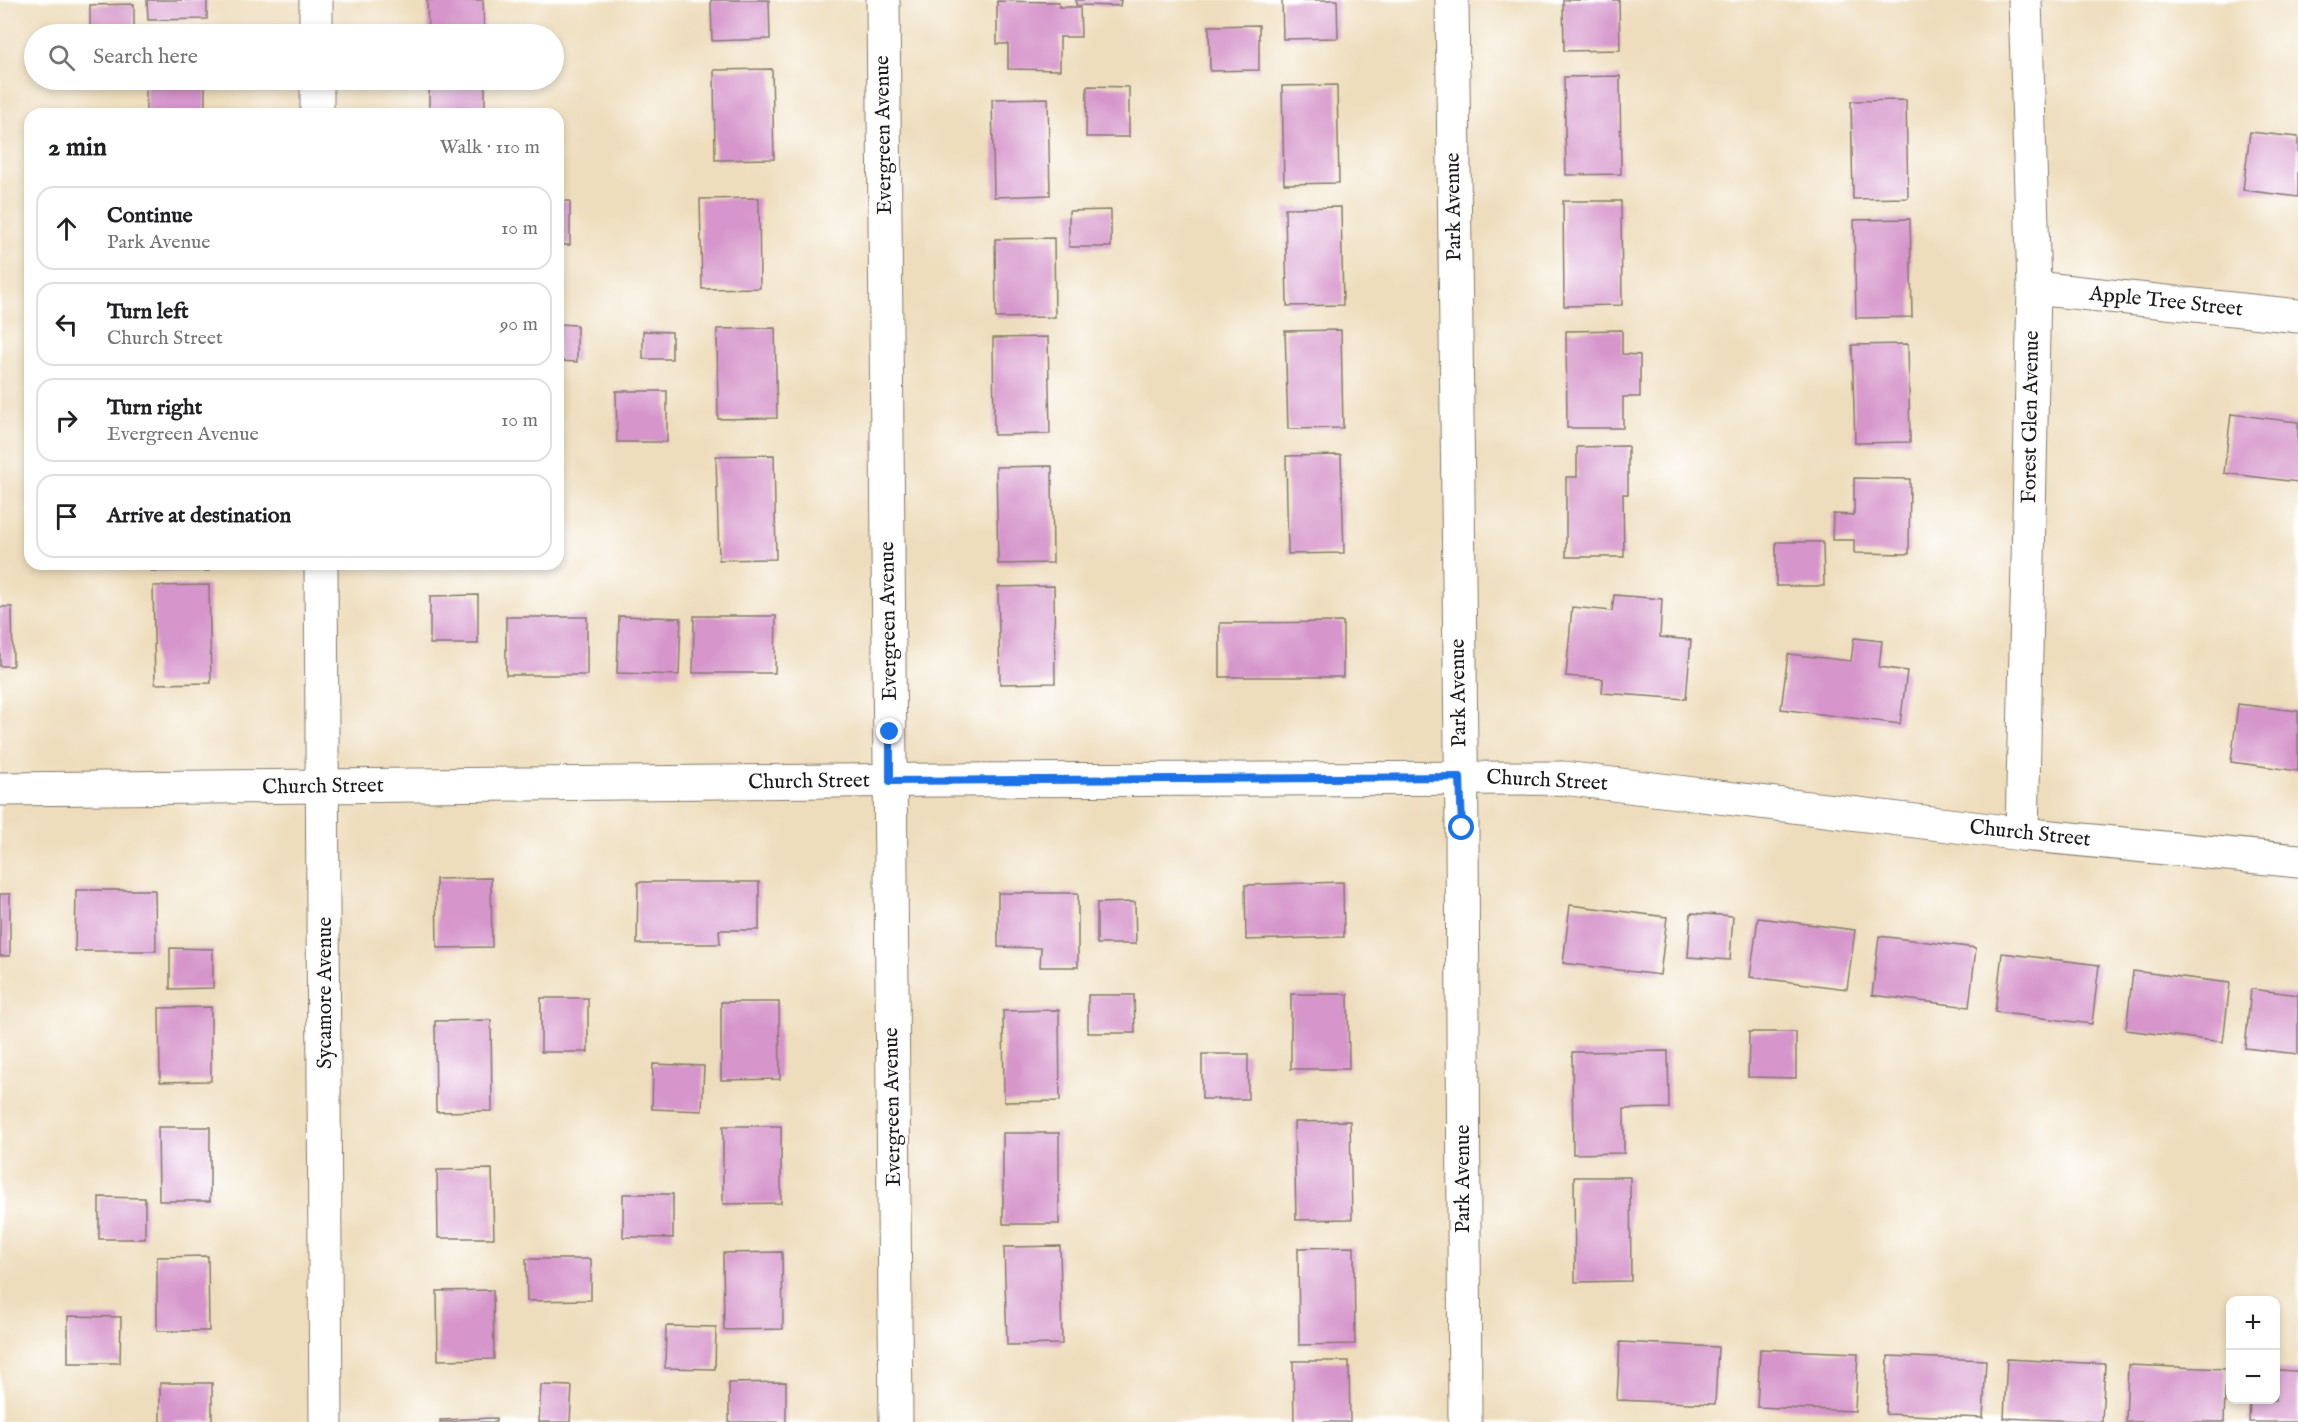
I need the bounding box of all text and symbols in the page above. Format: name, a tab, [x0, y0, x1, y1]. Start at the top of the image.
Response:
search box	[24, 24, 564, 90]
icon: search	[45, 41, 78, 74]
text: Search here	[93, 43, 198, 71]
street label: Evergreen Avenue	[869, 55, 899, 215]
text: 2 min	[48, 131, 107, 164]
text: Walk · 110 m	[440, 135, 540, 160]
street label: Park Avenue	[1440, 152, 1468, 262]
text: Continue	[107, 202, 193, 230]
icon: ahead	[50, 212, 83, 245]
text: 10 m	[501, 216, 538, 241]
text: Park Avenue	[107, 230, 211, 255]
street label: Apple Tree Street	[2087, 280, 2244, 323]
text: Turn left	[107, 298, 189, 326]
icon: left	[50, 308, 83, 341]
text: 90 m	[500, 312, 538, 337]
text: Church Street	[107, 326, 223, 351]
street label: Forest Glen Avenue	[2016, 330, 2046, 504]
text: Turn right	[107, 394, 202, 422]
icon: right	[50, 404, 83, 437]
text: 10 m	[501, 408, 538, 433]
text: Evergreen Avenue	[107, 422, 259, 447]
icon: arrive	[50, 500, 83, 533]
text: Arrive at destination	[107, 502, 291, 530]
street label: Evergreen Avenue	[874, 541, 904, 701]
street label: Park Avenue	[1445, 638, 1473, 748]
route end	[876, 718, 902, 744]
street label: Church Street	[1486, 764, 1608, 798]
street label: Church Street	[748, 767, 870, 797]
street label: Church Street	[262, 772, 384, 802]
route start	[1448, 814, 1474, 840]
street label: Church Street	[1968, 814, 2092, 854]
street label: Sycamore Avenue	[312, 917, 339, 1069]
street label: Evergreen Avenue	[878, 1027, 908, 1187]
street label: Park Avenue	[1450, 1124, 1477, 1233]
map controls	[2226, 1296, 2280, 1404]
button: +	[2226, 1296, 2280, 1350]
button: −	[2226, 1350, 2280, 1404]

